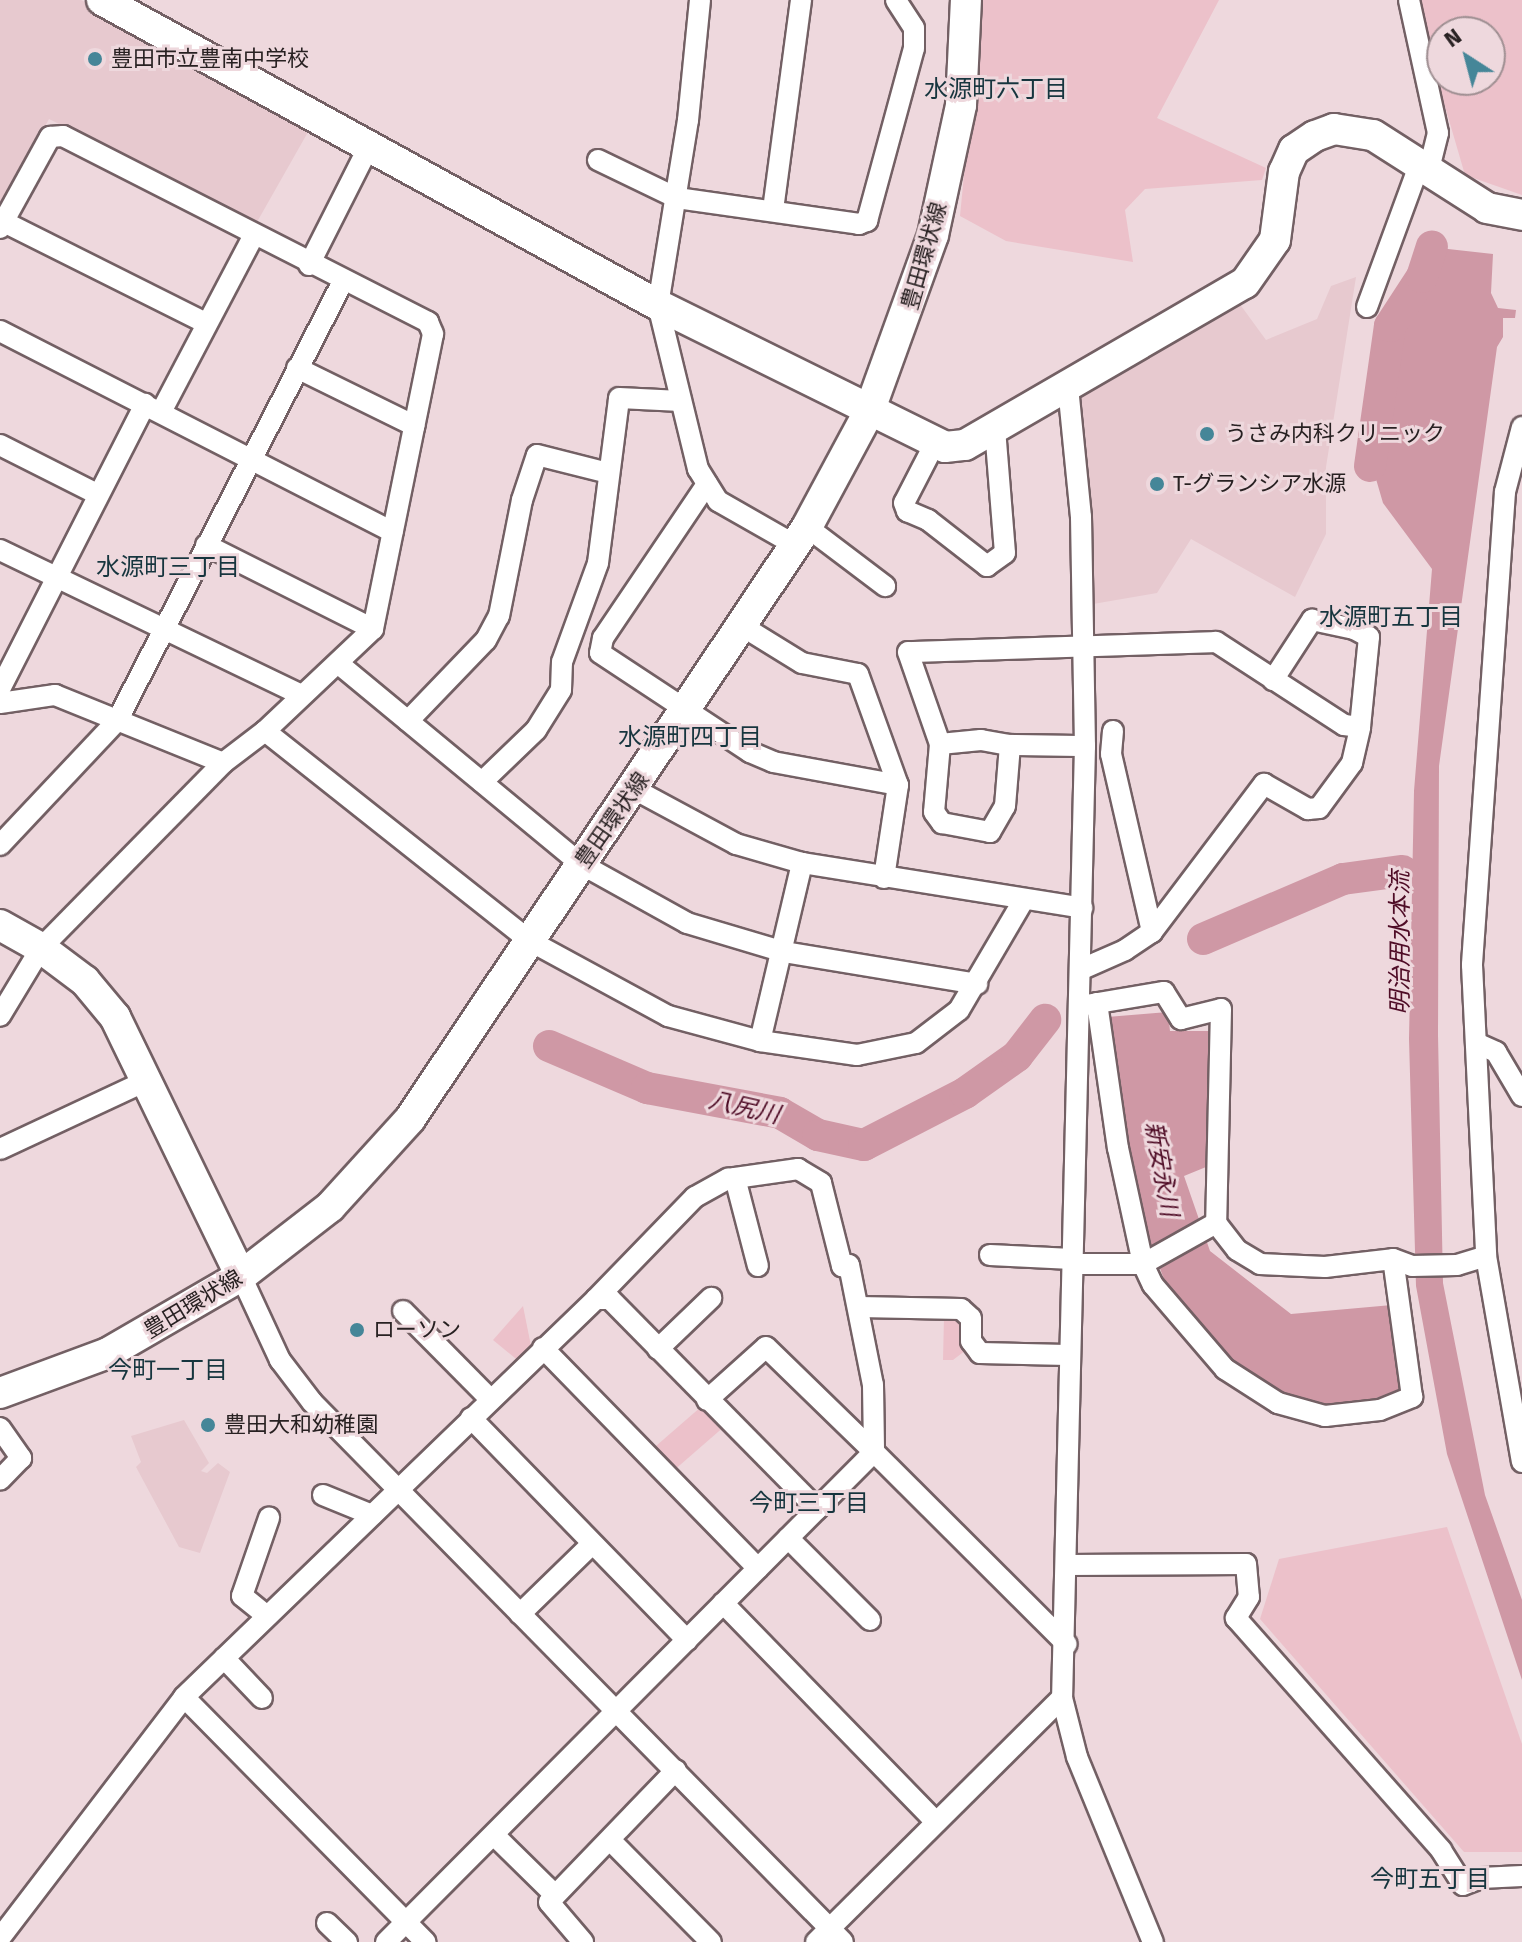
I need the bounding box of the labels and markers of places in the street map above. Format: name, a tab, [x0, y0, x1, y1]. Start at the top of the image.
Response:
place label: 豊田市立豊南中学校	[111, 46, 309, 72]
marker: 豊田市立豊南中学校	[86, 50, 104, 68]
place label: うさみ内科クリニック	[1225, 421, 1445, 447]
marker: うさみ内科クリニック	[1196, 423, 1218, 445]
place label: T-グランシア水源	[1173, 471, 1346, 497]
marker: T-グランシア水源	[1148, 475, 1166, 493]
place label: ローソン	[373, 1317, 461, 1343]
marker: ローソン	[348, 1321, 366, 1339]
place label: 豊田大和幼稚園	[224, 1412, 378, 1438]
marker: 豊田大和幼稚園	[199, 1416, 217, 1434]

